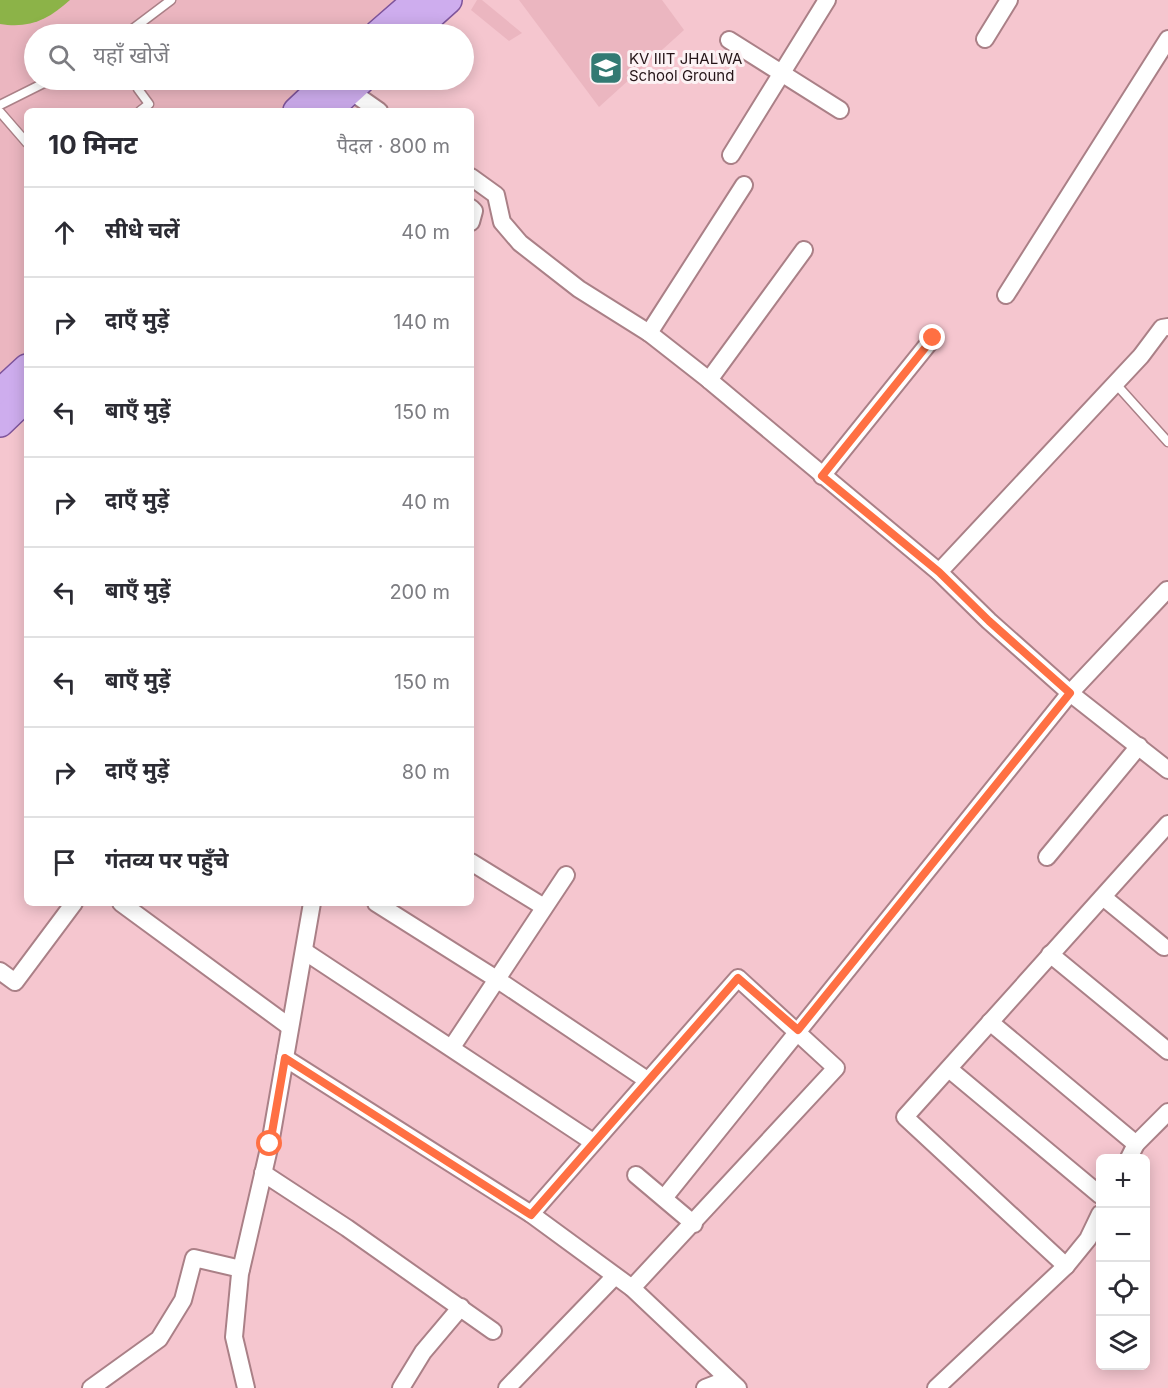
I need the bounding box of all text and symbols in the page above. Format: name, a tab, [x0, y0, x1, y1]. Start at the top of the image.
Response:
search box	[24, 24, 474, 90]
icon: search	[45, 41, 78, 74]
text: यहाँ खोजें	[93, 42, 169, 68]
place label: KV IIIT JHALWA School Ground	[629, 49, 742, 85]
school or university icon: KV IIIT JHALWA School Ground	[588, 50, 624, 86]
text: 10 मिनट	[48, 129, 137, 160]
text: पैदल · 800 m	[337, 134, 450, 158]
icon: ahead	[48, 216, 81, 249]
text: सीधे चलें	[105, 217, 180, 243]
text: 40 m	[401, 220, 450, 244]
icon: right	[48, 306, 81, 339]
text: दाएँ मुड़ें	[105, 307, 169, 333]
text: 140 m	[393, 310, 450, 334]
route end	[919, 324, 945, 350]
icon: left	[48, 396, 81, 429]
text: बाएँ मुड़ें	[105, 397, 171, 423]
text: 150 m	[394, 400, 450, 424]
icon: right	[48, 486, 81, 519]
text: दाएँ मुड़ें	[105, 487, 169, 513]
text: 40 m	[401, 490, 450, 514]
icon: left	[48, 576, 81, 609]
text: बाएँ मुड़ें	[105, 577, 171, 603]
text: 200 m	[389, 580, 450, 604]
icon: left	[48, 666, 81, 699]
text: बाएँ मुड़ें	[105, 667, 171, 693]
text: 150 m	[394, 670, 450, 694]
icon: right	[48, 756, 81, 789]
text: दाएँ मुड़ें	[105, 757, 169, 783]
text: 80 m	[402, 760, 450, 784]
icon: arrive	[48, 846, 81, 879]
text: गंतव्य पर पहुँचे	[105, 847, 229, 873]
route start	[256, 1130, 282, 1156]
map controls	[1096, 1154, 1150, 1370]
button: +	[1096, 1154, 1150, 1208]
button: −	[1096, 1208, 1150, 1262]
button: locate	[1096, 1262, 1150, 1316]
button: layers	[1096, 1316, 1150, 1370]

